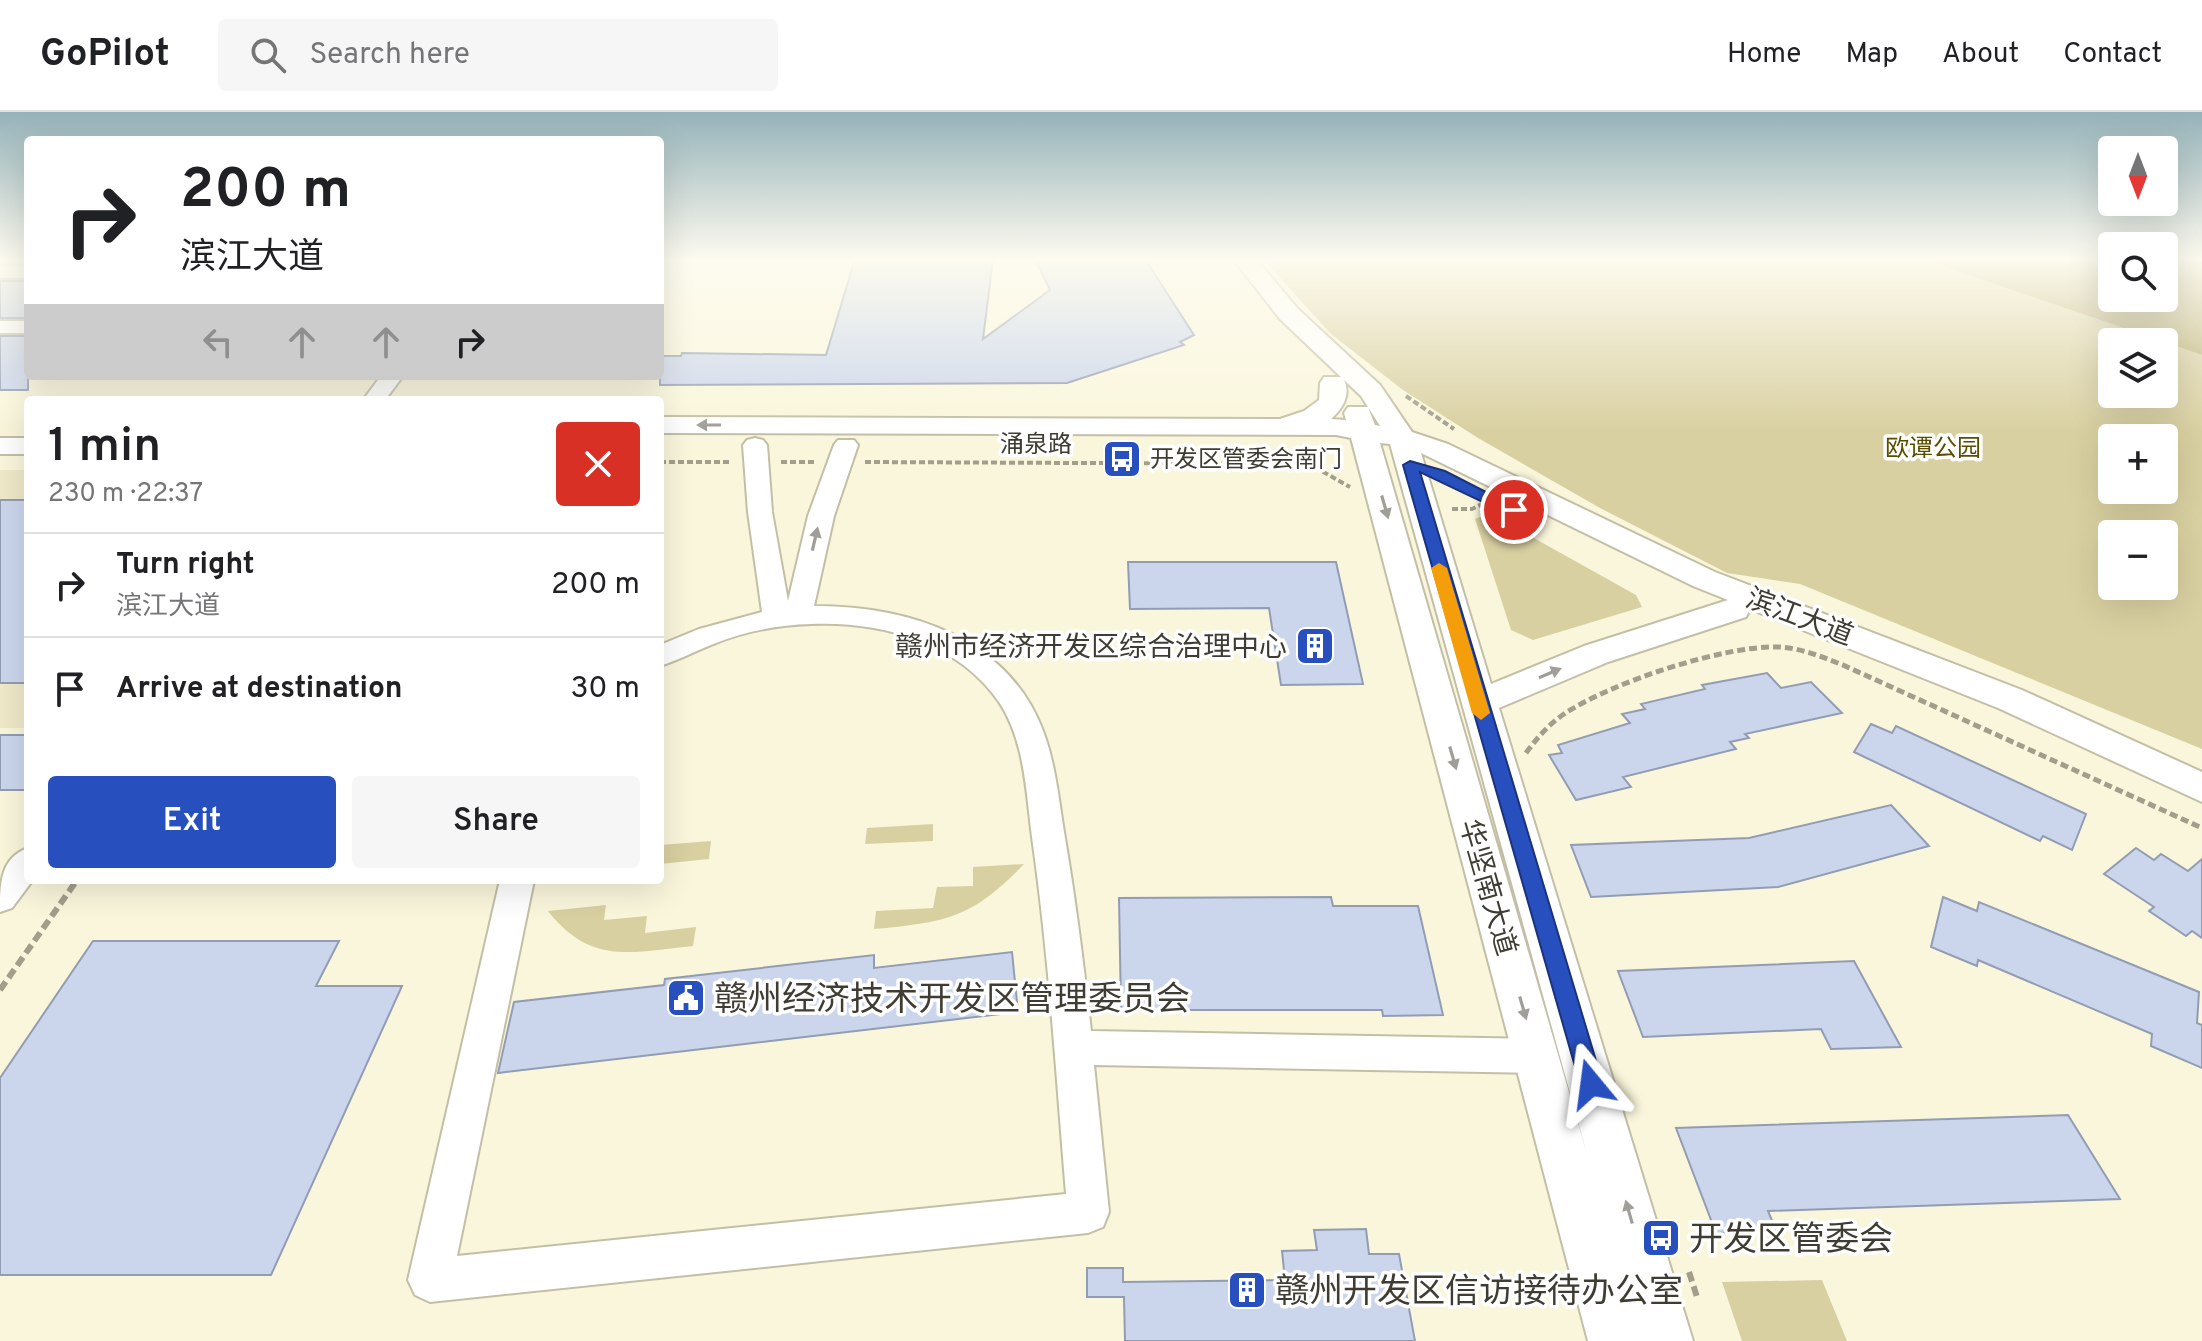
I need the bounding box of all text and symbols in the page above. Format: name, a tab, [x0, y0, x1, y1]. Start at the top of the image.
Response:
search box	[218, 19, 778, 91]
text: GoPilot	[40, 31, 170, 80]
icon: search	[246, 33, 290, 77]
text: Search here	[310, 37, 470, 74]
text: Home	[1727, 37, 1801, 73]
text: Map	[1845, 37, 1898, 73]
text: About	[1942, 37, 2019, 73]
text: Contact	[2063, 37, 2162, 73]
north arrow	[2098, 136, 2178, 216]
map controls	[2098, 136, 2178, 600]
text: 200 m	[180, 157, 351, 227]
icon: right	[48, 168, 152, 272]
button: search	[2098, 232, 2178, 312]
text: 滨江大道	[180, 236, 324, 282]
icon: left	[196, 320, 240, 364]
icon: ahead	[280, 320, 324, 364]
icon: ahead	[364, 320, 408, 364]
icon: right	[448, 320, 492, 364]
button: layers	[2098, 328, 2178, 408]
text: 1 min	[48, 418, 161, 478]
one-way arrow	[696, 419, 721, 431]
button: close	[556, 422, 640, 506]
button: +	[2098, 424, 2178, 504]
street label: 涌泉路	[1000, 431, 1072, 461]
park label: 欧谭公园	[1885, 435, 1981, 465]
bus stop icon: 开发区管委会南门	[1101, 438, 1143, 480]
place label: 开发区管委会南门	[1150, 446, 1342, 476]
pin	[1480, 476, 1548, 544]
text: 230 m · 22:37	[48, 478, 203, 511]
icon: arrive	[1492, 488, 1536, 532]
one-way arrow	[1379, 495, 1392, 519]
button: −	[2098, 520, 2178, 600]
one-way arrow	[810, 527, 822, 552]
text: Turn right	[116, 547, 254, 584]
icon: right	[48, 563, 92, 607]
text: 200 m	[551, 567, 640, 604]
street label: 滨江大道	[1740, 582, 1858, 656]
text: 滨江大道	[116, 591, 220, 624]
building icon: 赣州市经济开发区综合治理中心	[1294, 625, 1336, 667]
place label: 赣州市经济开发区综合治理中心	[895, 631, 1287, 667]
one-way arrow	[1538, 666, 1562, 679]
icon: arrive	[48, 667, 92, 711]
text: Arrive at destination	[116, 671, 402, 708]
text: 30 m	[571, 671, 640, 708]
one-way arrow	[1447, 746, 1460, 770]
button: Exit	[48, 776, 336, 868]
button: Share	[352, 776, 640, 868]
street label: 华坚南大道	[1450, 816, 1523, 960]
public building icon: 赣州经济技术开发区管理委员会	[665, 977, 707, 1019]
place label: 赣州经济技术开发区管理委员会	[714, 980, 1190, 1023]
one-way arrow	[1517, 997, 1530, 1021]
position arrow	[1549, 1042, 1633, 1126]
one-way arrow	[1622, 1200, 1635, 1224]
bus stop icon: 开发区管委会	[1640, 1217, 1682, 1259]
place label: 开发区管委会	[1689, 1220, 1893, 1263]
building icon: 赣州开发区信访接待办公室	[1226, 1269, 1268, 1311]
place label: 赣州开发区信访接待办公室	[1275, 1272, 1683, 1315]

